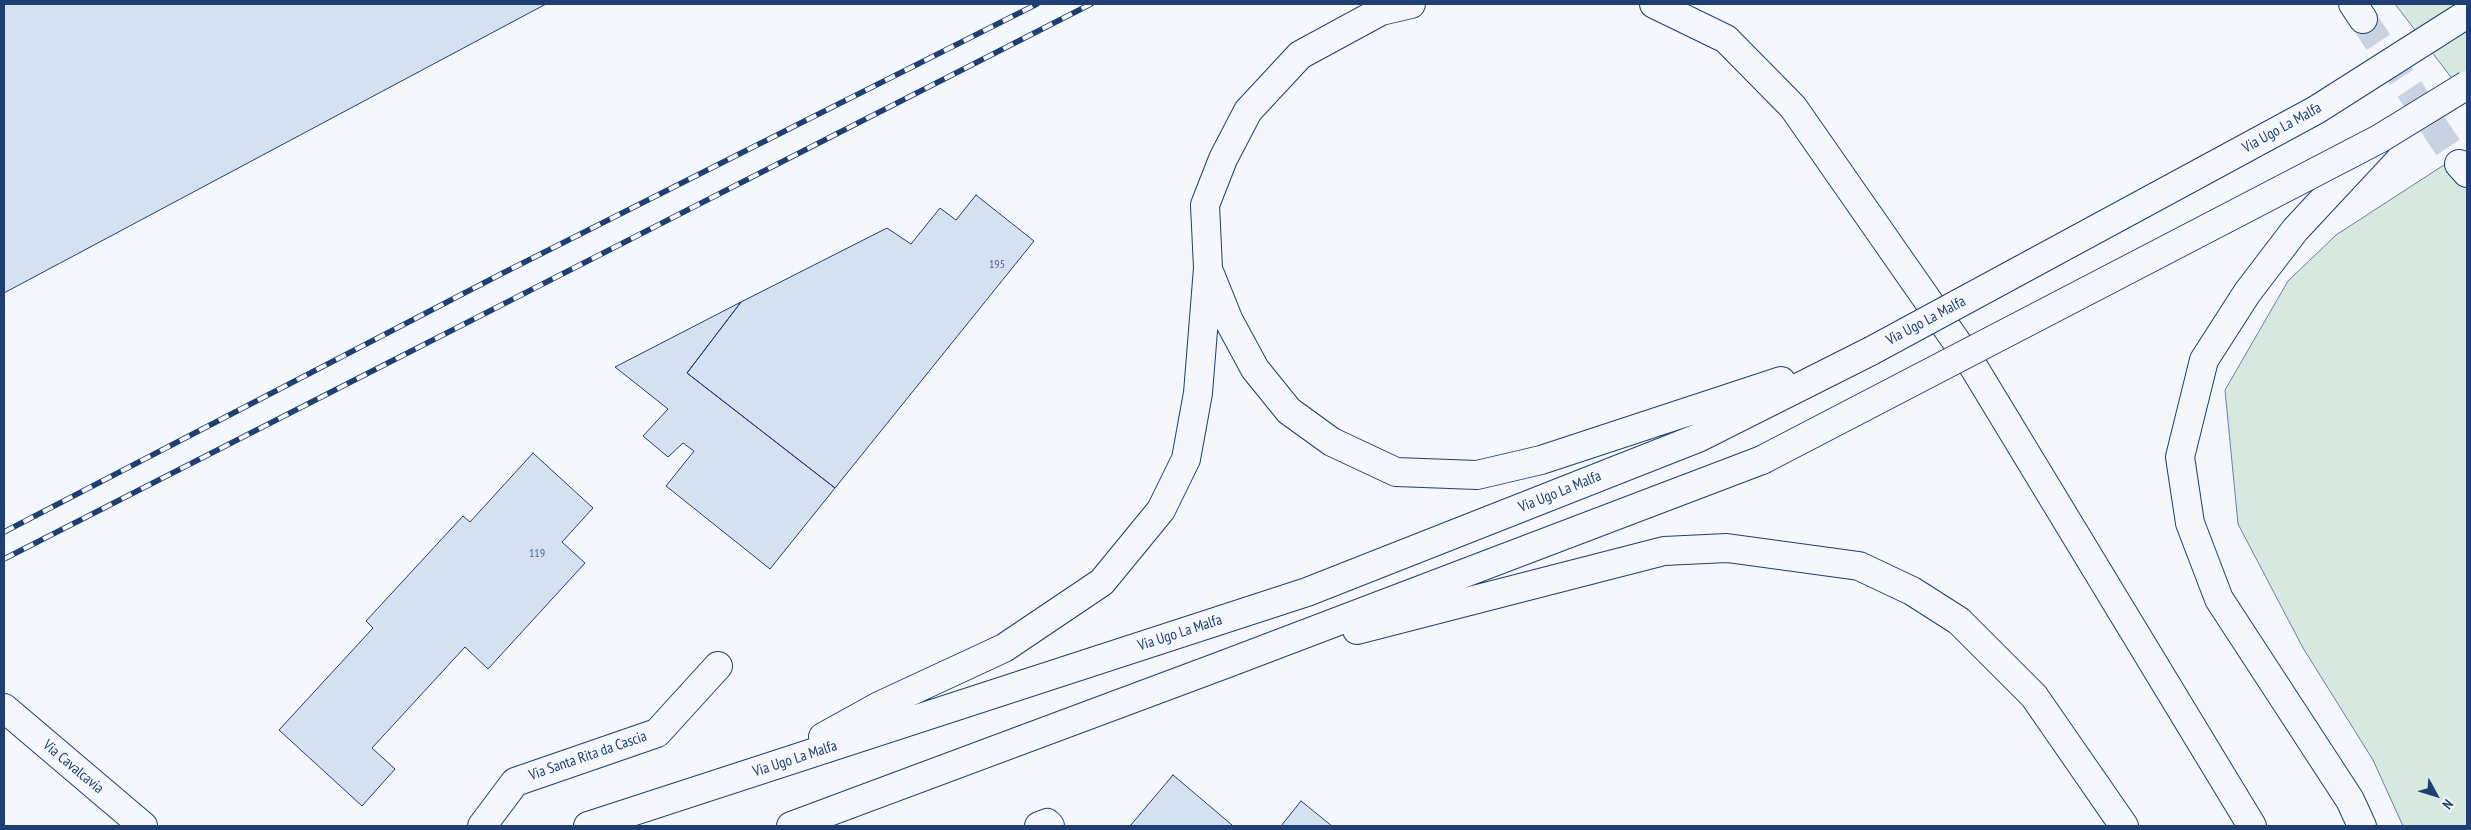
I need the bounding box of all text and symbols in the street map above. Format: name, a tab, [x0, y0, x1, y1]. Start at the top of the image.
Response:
street label: Via Ugo La Malfa	[2239, 99, 2325, 157]
house number: 195	[989, 258, 1005, 272]
street label: Via Ugo La Malfa	[1883, 293, 1969, 349]
street label: Via Ugo La Malfa	[1516, 467, 1604, 517]
house number: 119	[529, 547, 545, 561]
street label: Via Ugo La Malfa	[1136, 611, 1224, 655]
street label: Via Santa Rita da Cascia	[527, 727, 649, 785]
street label: Via Cavalcavia	[39, 736, 107, 798]
street label: Via Ugo La Malfa	[751, 737, 839, 781]
north arrow	[2411, 770, 2461, 820]
text: N	[2438, 796, 2457, 813]

